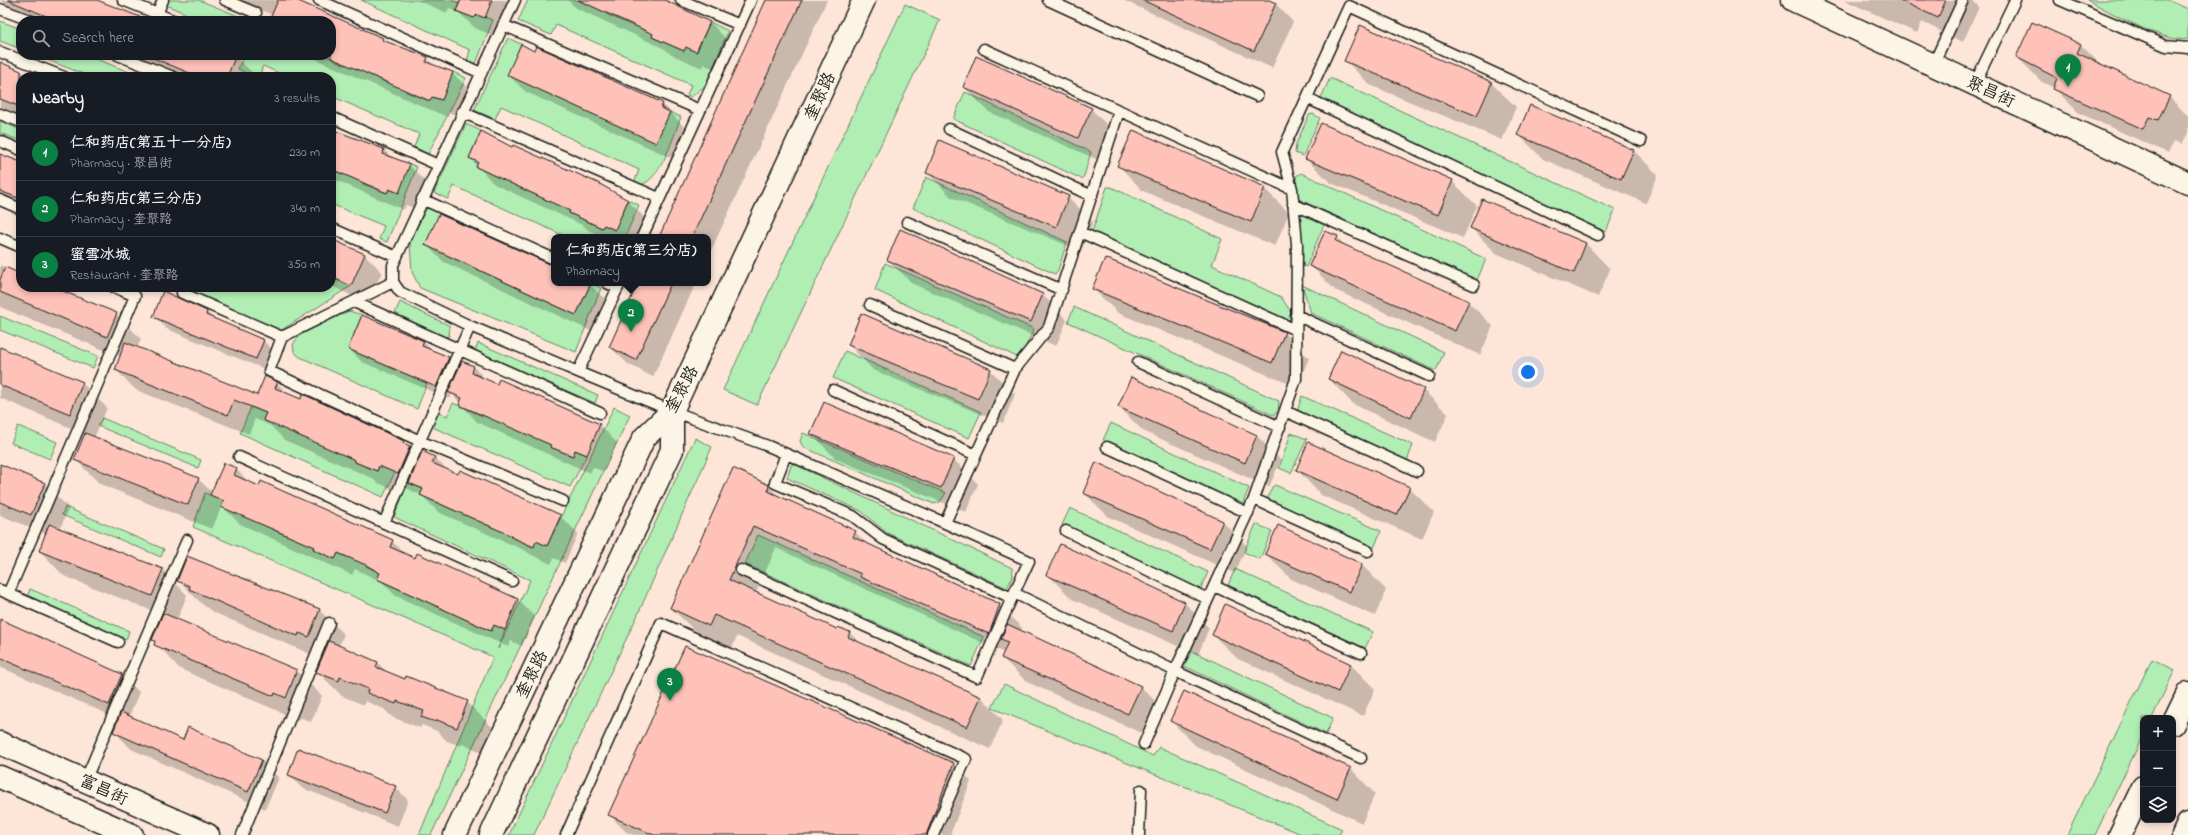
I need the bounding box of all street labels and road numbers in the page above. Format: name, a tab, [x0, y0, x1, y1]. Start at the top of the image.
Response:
street label: 奎聚路	[798, 68, 842, 125]
street label: 聚昌街	[1962, 70, 2019, 114]
street label: 奎聚路	[659, 361, 705, 418]
street label: 奎聚路	[510, 646, 555, 703]
street label: 富昌街	[75, 769, 132, 812]

